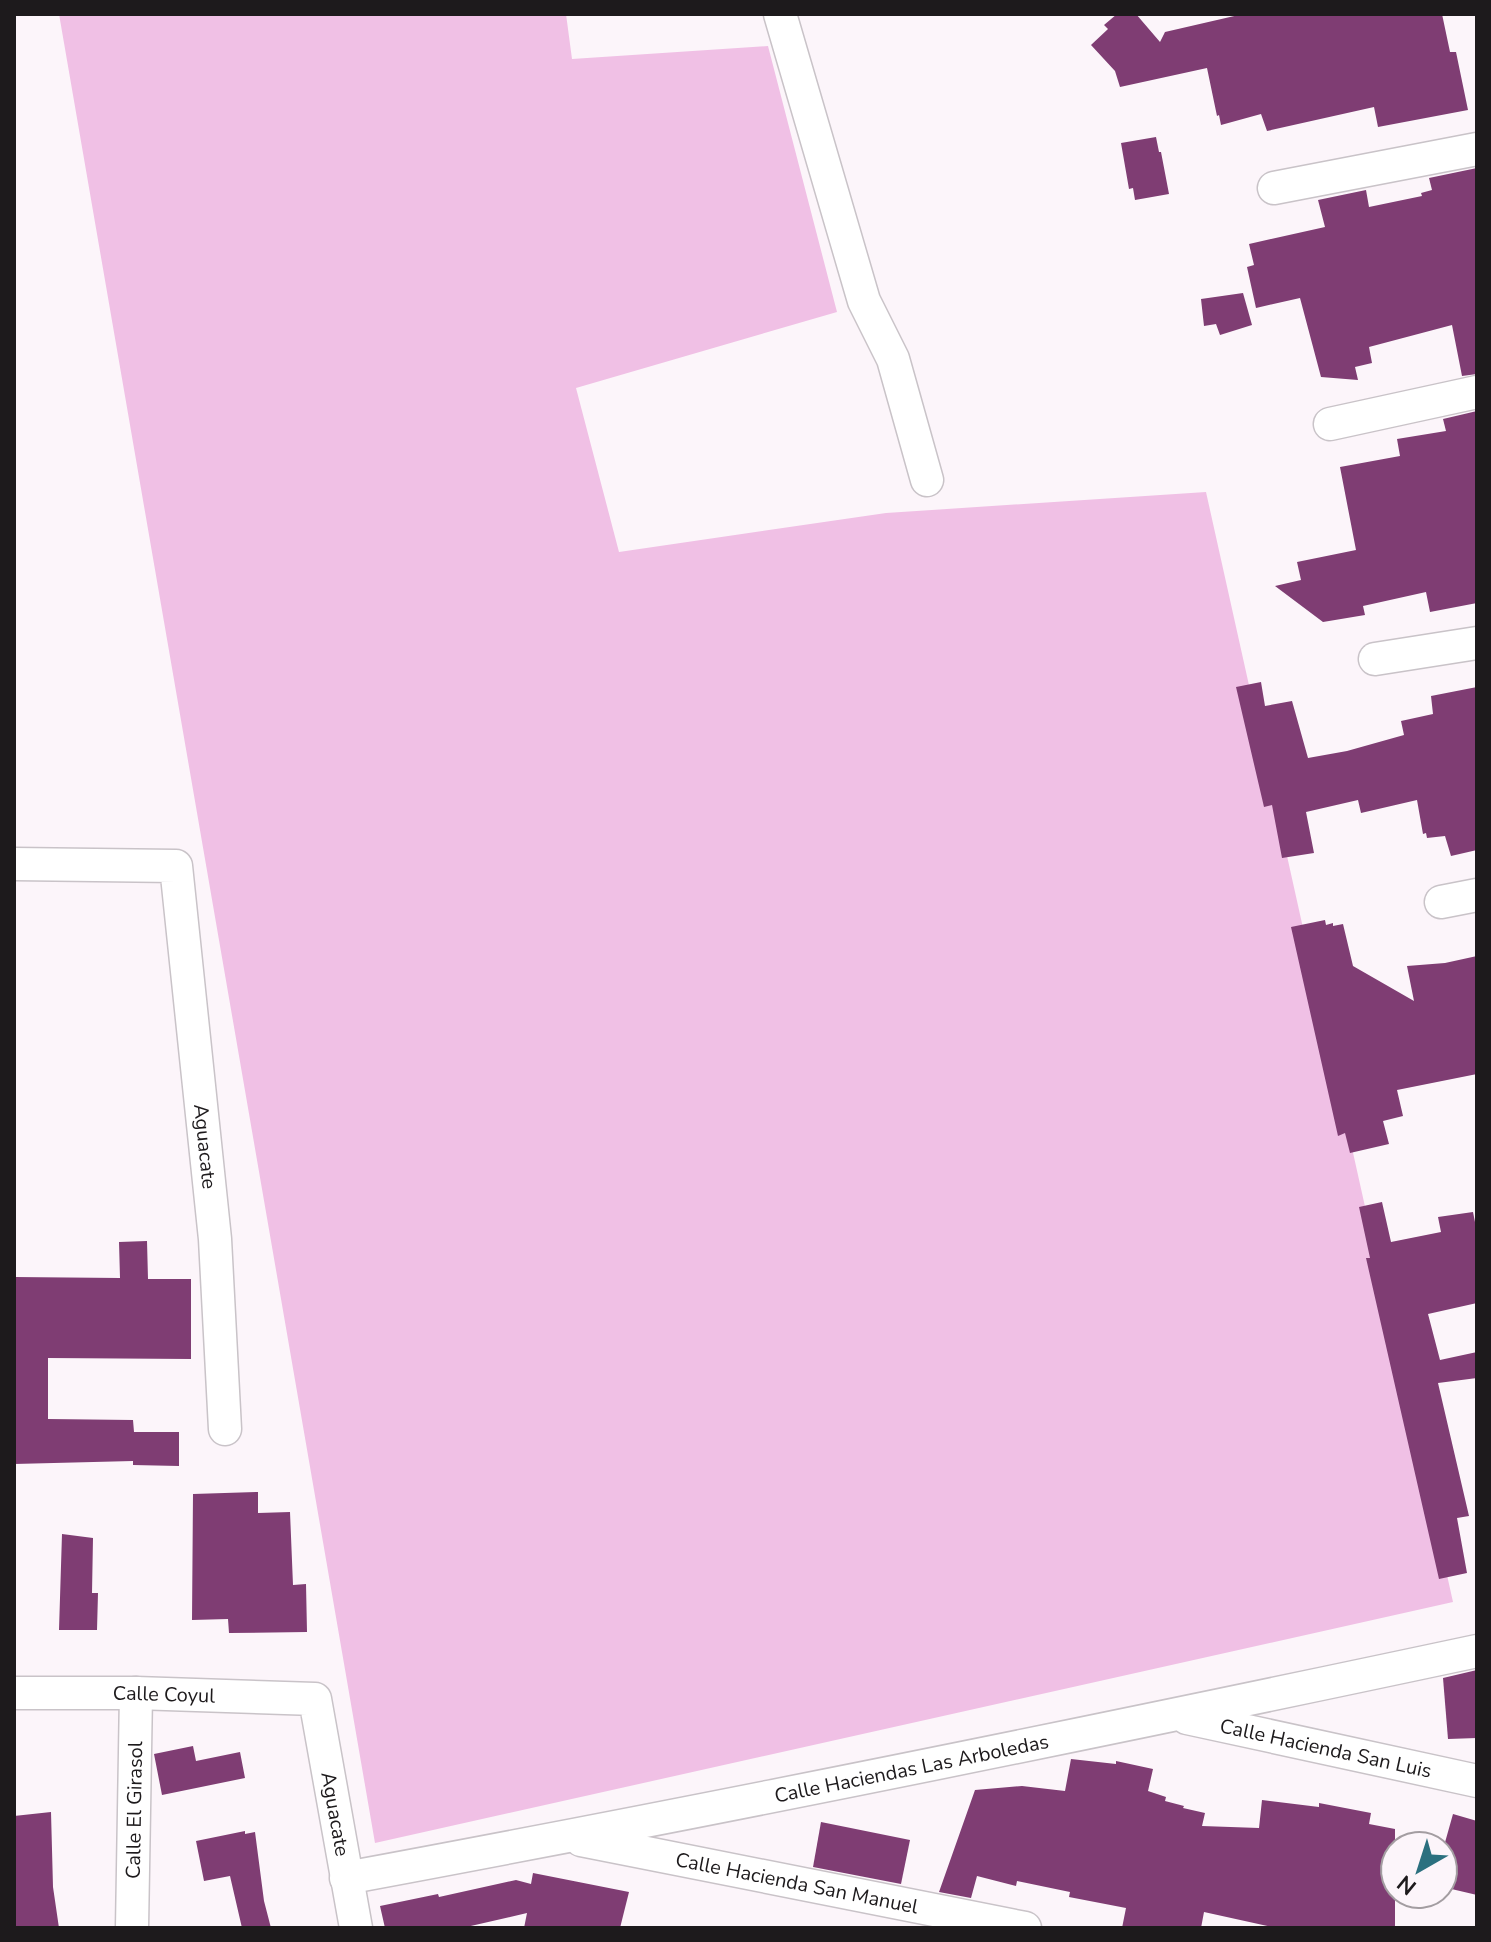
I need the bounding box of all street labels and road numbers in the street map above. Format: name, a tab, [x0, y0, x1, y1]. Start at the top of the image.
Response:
street label: Aguacate	[187, 1103, 223, 1190]
street label: Calle Coyul	[113, 1680, 216, 1710]
street label: Calle Hacienda San Luis	[1217, 1713, 1434, 1785]
street label: Calle Haciendas Las Arboledas	[772, 1728, 1051, 1810]
street label: Calle El Girasol	[120, 1741, 149, 1879]
street label: Aguacate	[314, 1770, 356, 1859]
street label: Calle Hacienda San Manuel	[673, 1846, 920, 1921]

